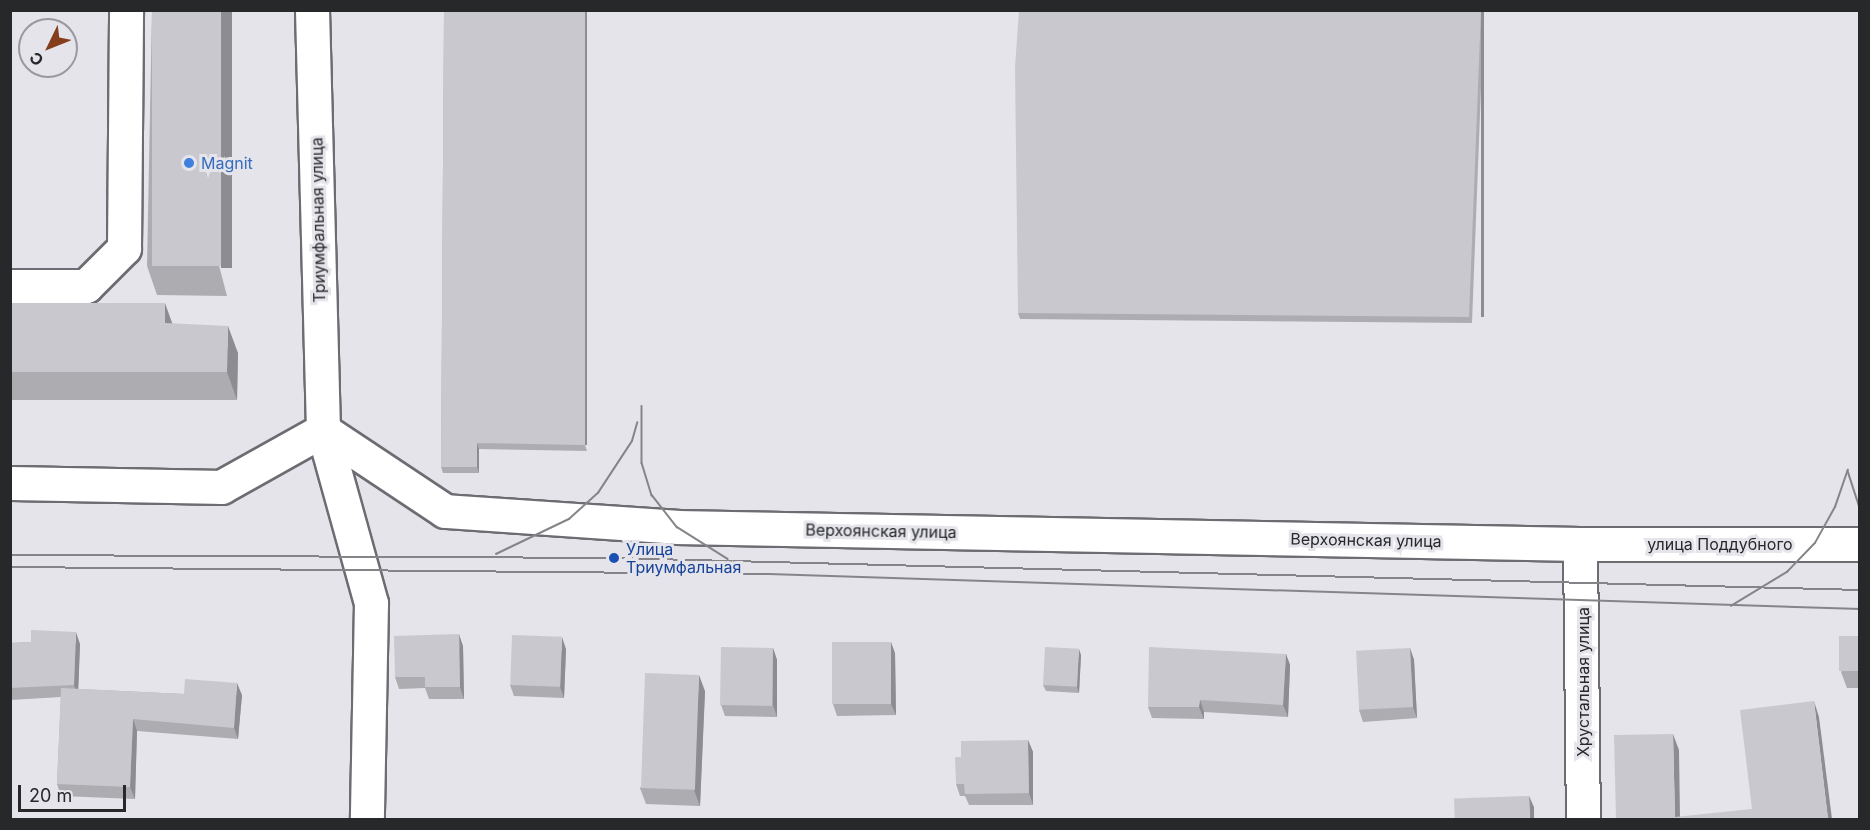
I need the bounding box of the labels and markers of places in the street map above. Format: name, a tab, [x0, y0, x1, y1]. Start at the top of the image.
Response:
place label: Magnit	[201, 153, 253, 173]
marker: Magnit	[182, 156, 196, 170]
place label: Улица Триумфальная	[626, 539, 741, 577]
marker: Улица Триумфальная	[607, 551, 621, 565]

